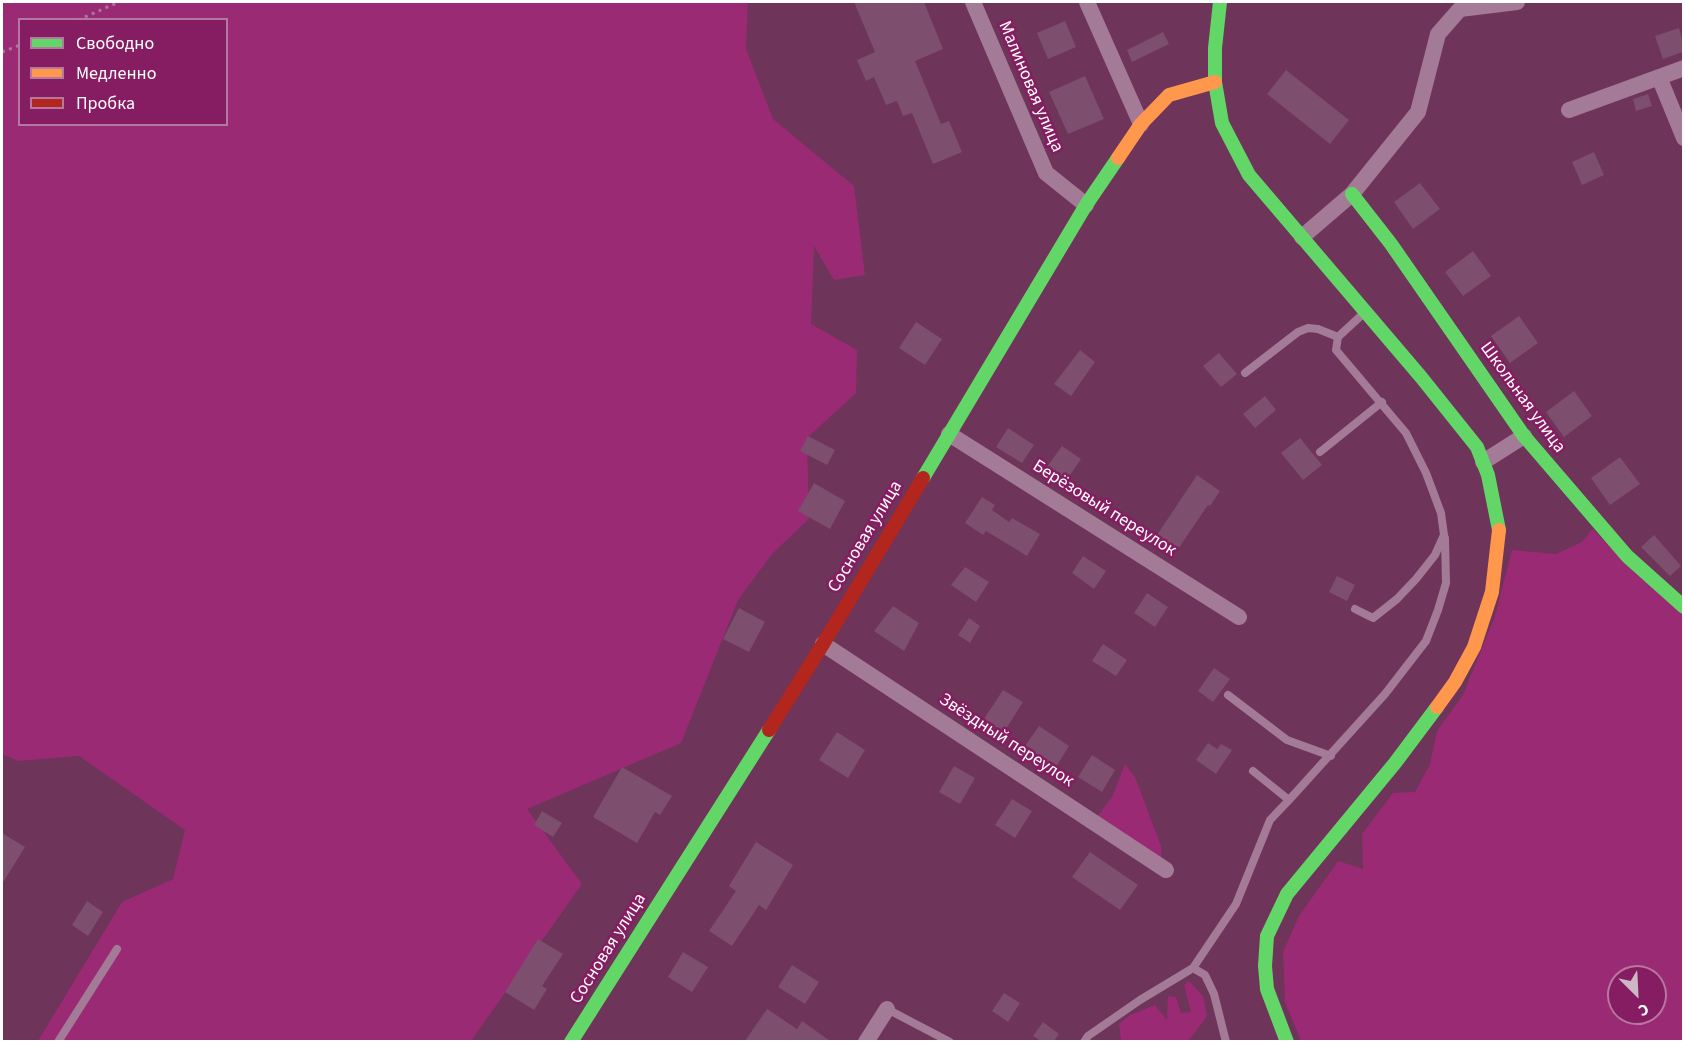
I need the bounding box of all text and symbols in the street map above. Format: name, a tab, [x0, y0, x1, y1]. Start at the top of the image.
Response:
legend	[18, 18, 228, 126]
street label: Малиновая улица	[993, 18, 1067, 156]
text: Свободно	[76, 31, 154, 56]
text: Медленно	[76, 61, 156, 86]
text: Пробка	[76, 91, 135, 116]
street label: Школьная улица	[1475, 338, 1569, 458]
street label: Берёзовый переулок	[1028, 456, 1180, 562]
street label: Сосновая улица	[824, 477, 908, 597]
street label: Звёздный переулок	[935, 689, 1077, 793]
street label: Сосновая улица	[566, 890, 652, 1008]
north arrow	[1607, 965, 1667, 1025]
text: С	[1635, 998, 1652, 1022]

